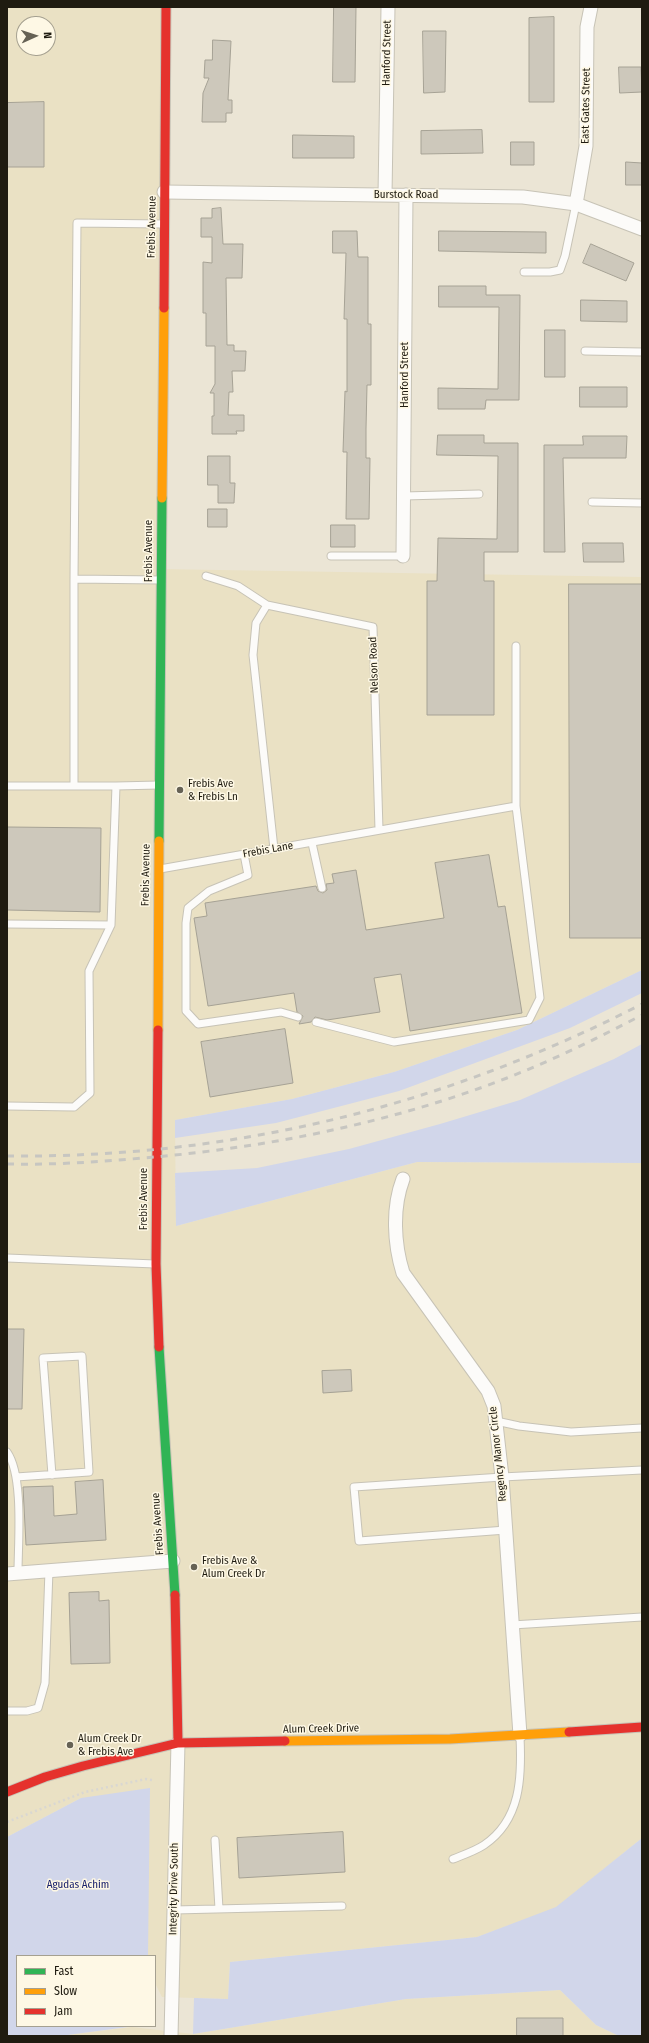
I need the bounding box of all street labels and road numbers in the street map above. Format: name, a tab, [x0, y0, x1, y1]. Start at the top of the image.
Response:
street label: Hanford Street	[380, 20, 394, 86]
street label: East Gates Street	[579, 68, 593, 144]
street label: Burstock Road	[374, 188, 438, 202]
street label: Frebis Avenue	[145, 196, 159, 258]
street label: Hanford Street	[398, 342, 412, 408]
street label: Frebis Avenue	[142, 520, 156, 582]
street label: Nelson Road	[366, 636, 382, 694]
street label: Frebis Lane	[242, 839, 294, 861]
street label: Frebis Avenue	[139, 844, 153, 906]
street label: Frebis Avenue	[137, 1168, 151, 1230]
street label: Regency Manor Circle	[486, 1406, 510, 1502]
street label: Frebis Avenue	[149, 1492, 167, 1556]
street label: Alum Creek Drive	[283, 1722, 359, 1736]
street label: Integrity Drive South	[167, 1843, 181, 1935]

